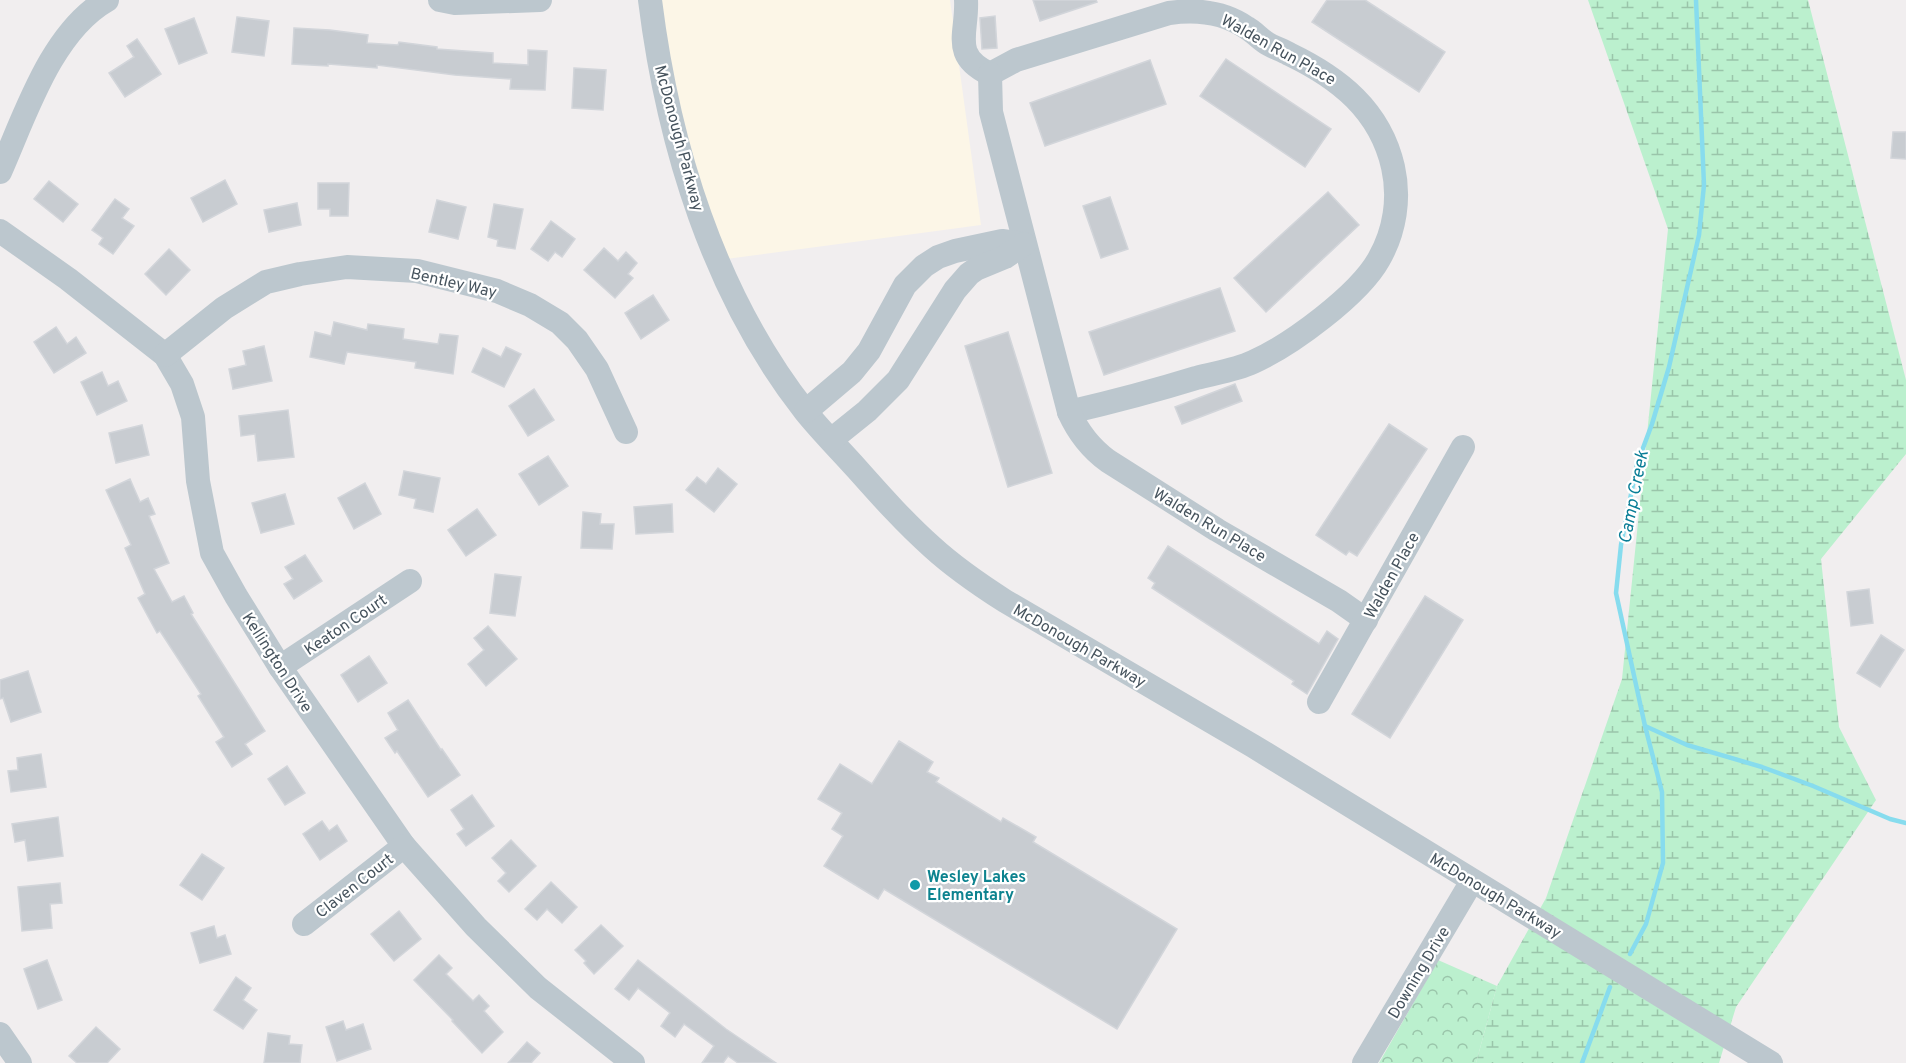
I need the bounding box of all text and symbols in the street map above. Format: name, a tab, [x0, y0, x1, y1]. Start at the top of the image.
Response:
street label: Walden Run Place	[1217, 11, 1339, 91]
street label: McDonough Parkway	[649, 63, 707, 214]
street label: Bentley Way	[408, 264, 499, 304]
water label: Camp Creek	[1614, 448, 1655, 546]
street label: Walden Run Place	[1149, 484, 1269, 567]
street label: Walden Place	[1361, 529, 1425, 623]
street label: Keaton Court	[301, 591, 391, 661]
street label: McDonough Parkway	[1009, 600, 1149, 693]
street label: Kellington Drive	[237, 609, 316, 717]
street label: McDonough Parkway	[1425, 849, 1565, 944]
street label: Claven Court	[312, 850, 398, 923]
place label: Wesley Lakes Elementary	[927, 868, 1026, 906]
marker: Wesley Lakes Elementary	[908, 878, 922, 892]
street label: Downing Drive	[1384, 923, 1455, 1023]

